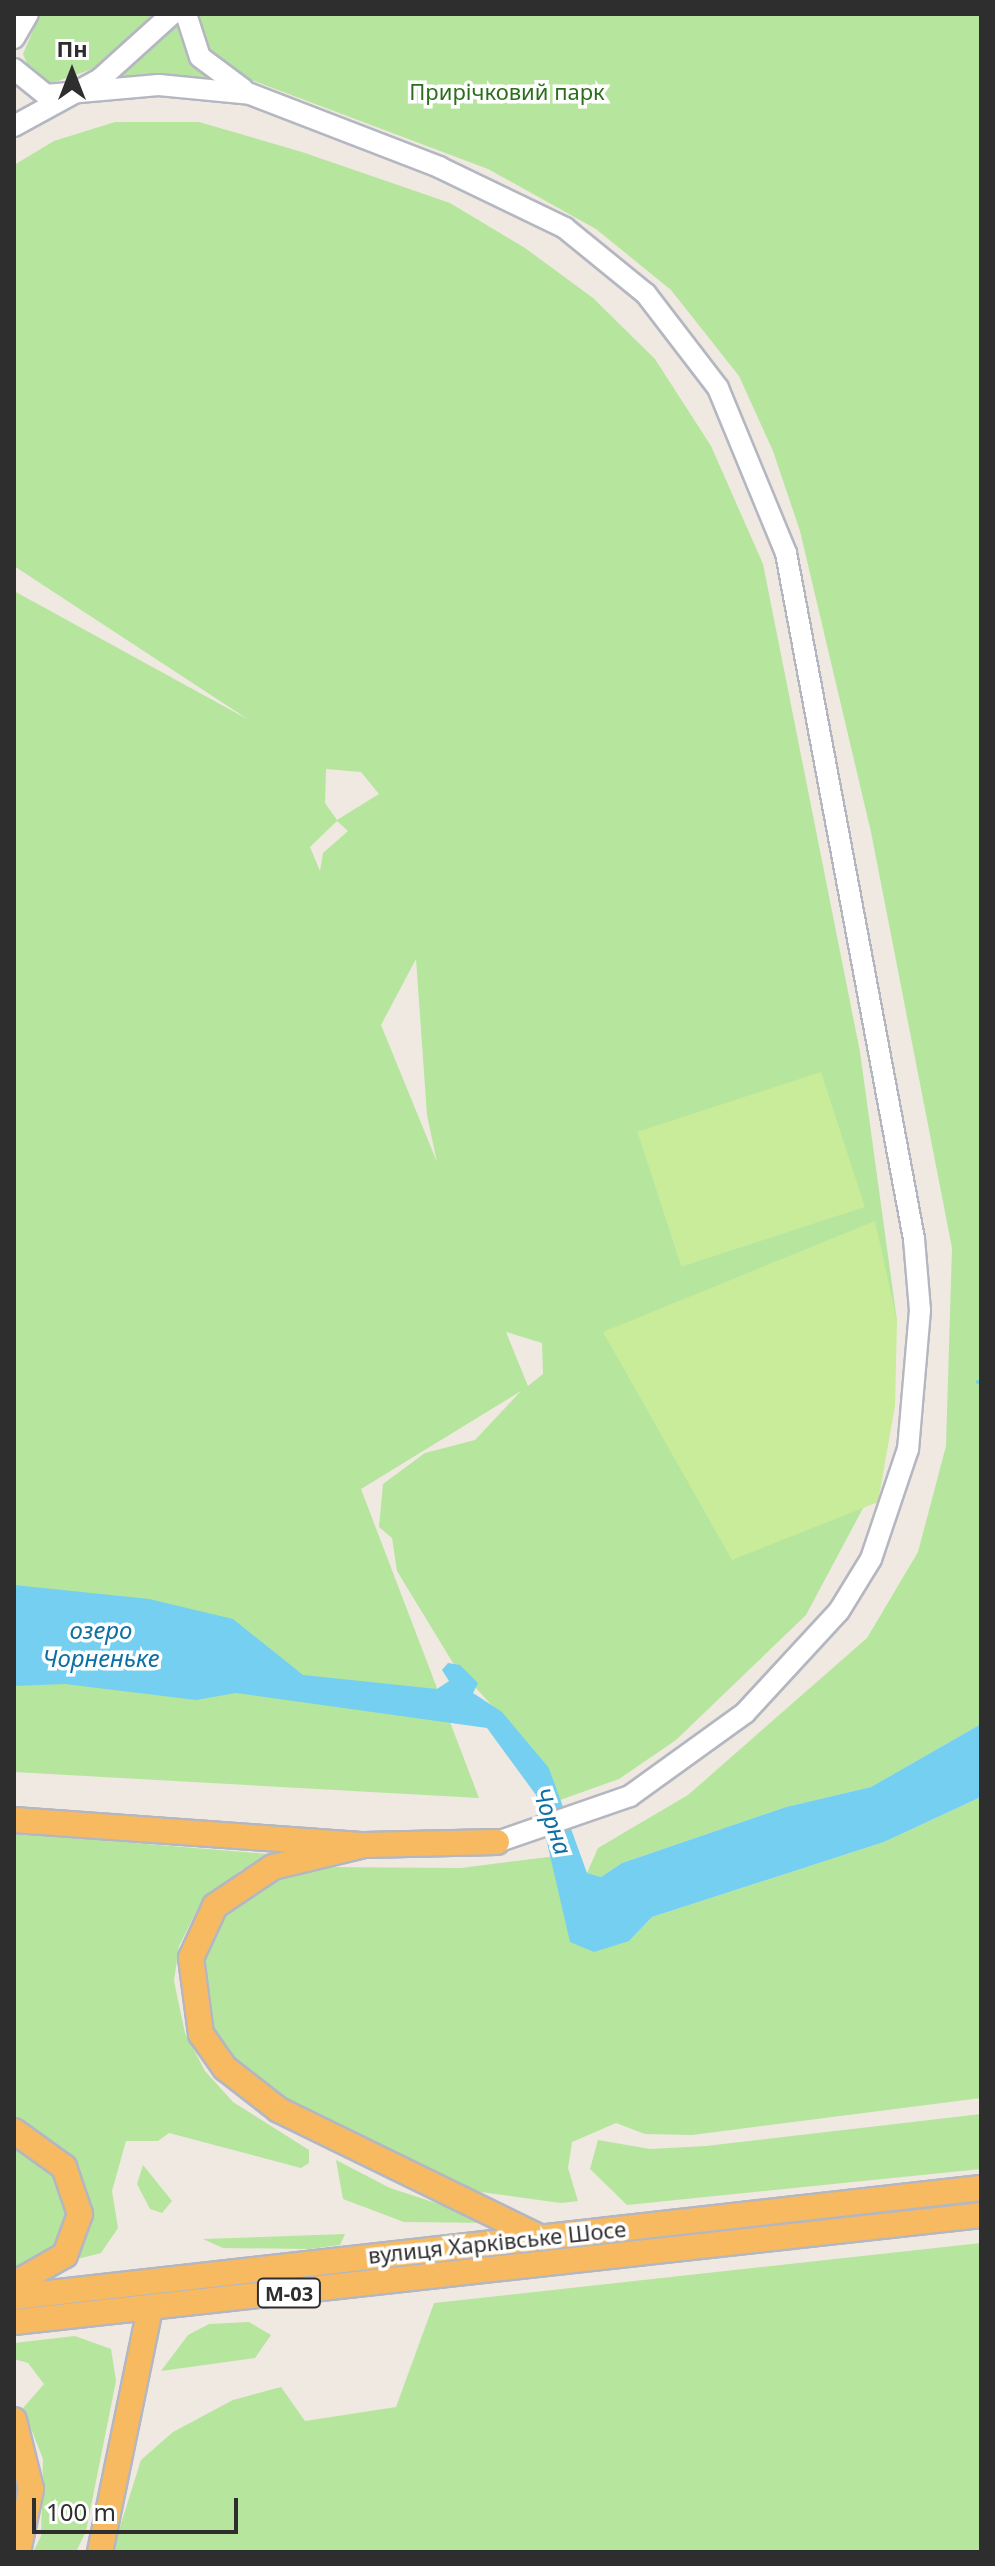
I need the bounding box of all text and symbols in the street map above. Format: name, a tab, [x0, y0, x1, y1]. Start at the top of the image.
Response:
north arrow	[32, 32, 112, 112]
text: Пн	[56, 33, 88, 63]
park label: Прирічковий парк	[409, 79, 605, 105]
water label: озеро Чорненьке	[42, 1616, 160, 1672]
water label: Чорна	[528, 1783, 578, 1859]
street label: вулиця Харківське Шосе	[367, 2215, 627, 2269]
road number: М-03	[255, 2277, 323, 2309]
scale bar	[36, 2482, 242, 2532]
text: 100 m	[46, 2495, 116, 2528]

